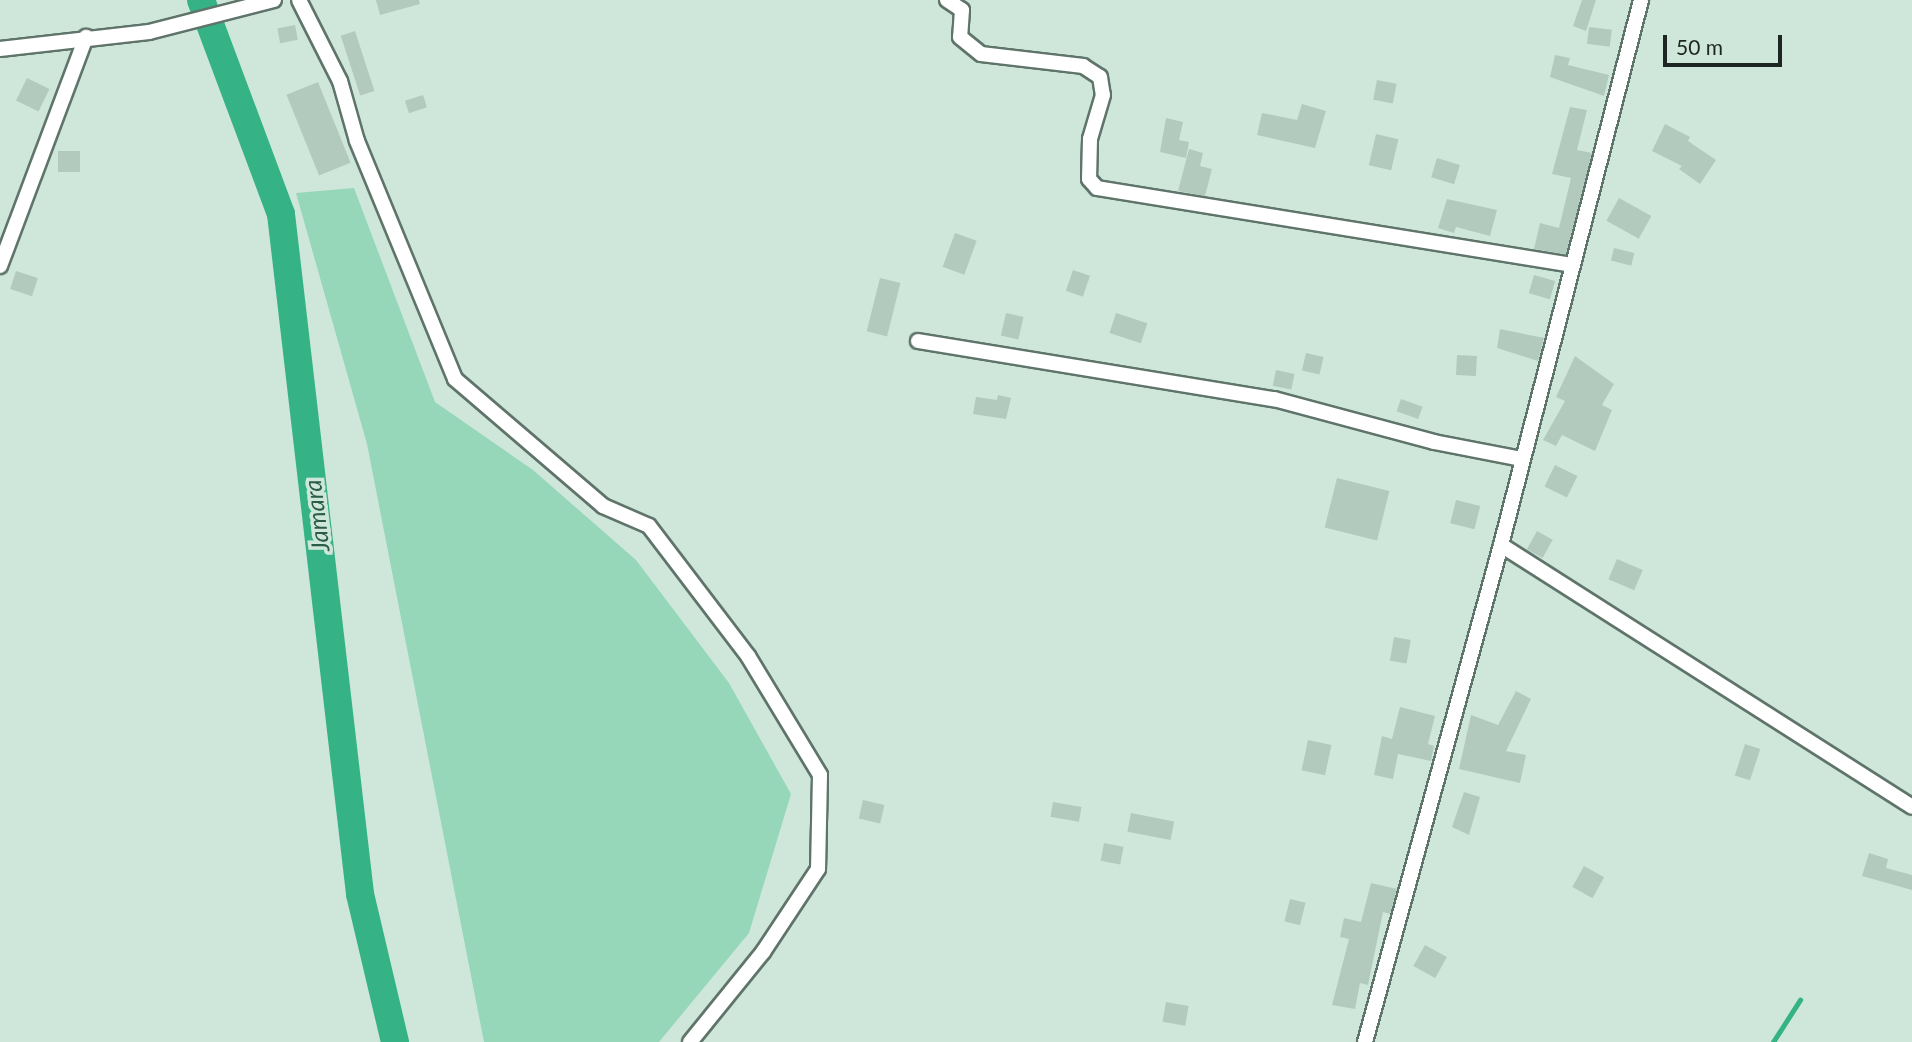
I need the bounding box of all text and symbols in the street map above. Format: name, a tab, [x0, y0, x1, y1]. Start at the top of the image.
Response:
scale bar	[1667, 21, 1786, 65]
text: 50 m	[1676, 34, 1723, 59]
water label: Jamara	[297, 478, 335, 554]

